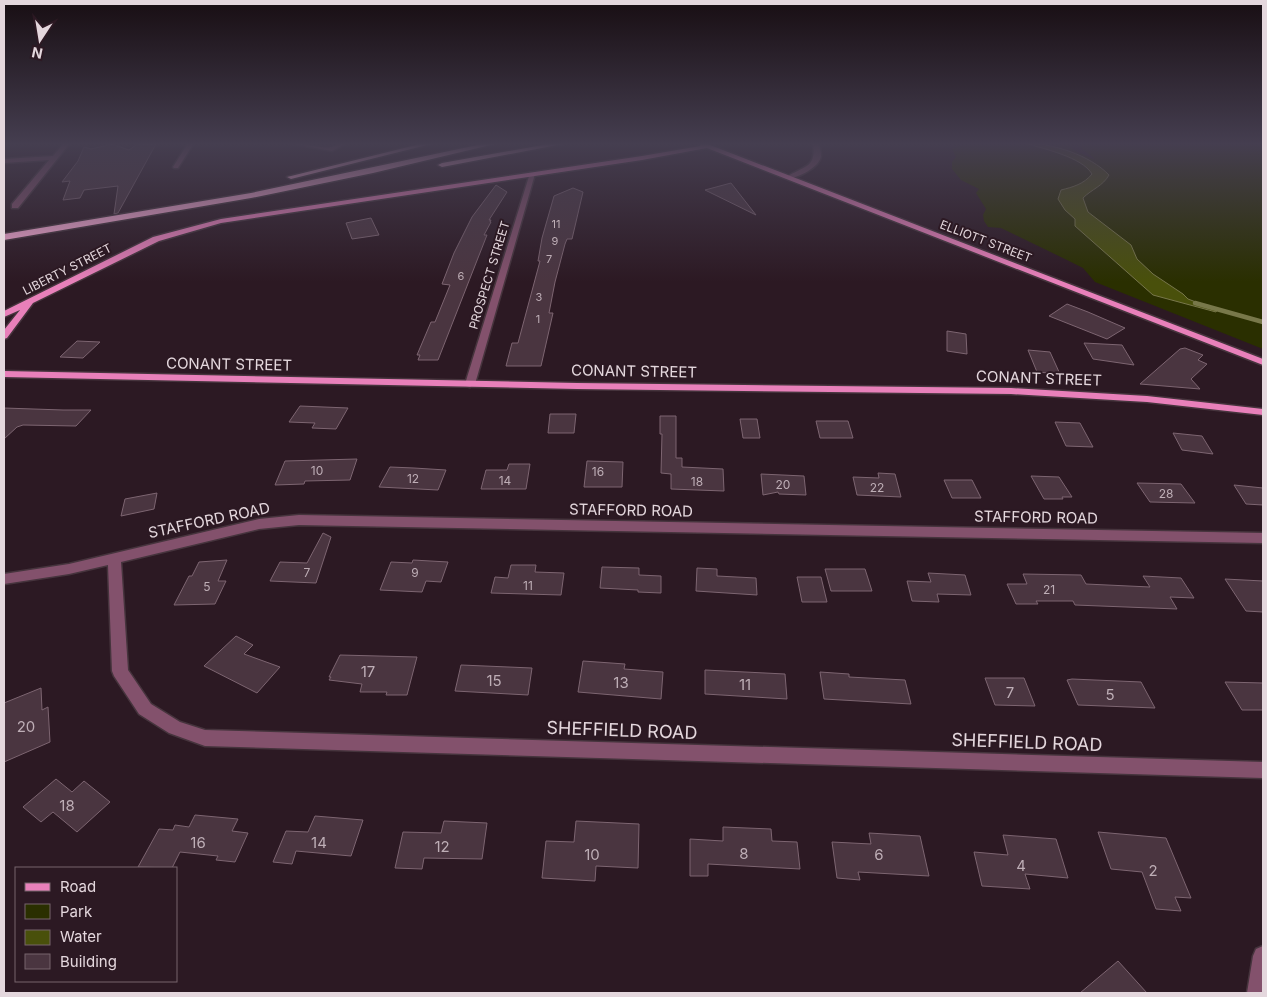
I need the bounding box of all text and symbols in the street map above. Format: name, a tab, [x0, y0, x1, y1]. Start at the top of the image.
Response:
north arrow	[15, 15, 65, 65]
text: N	[30, 44, 44, 63]
house number: 11	[552, 217, 560, 231]
street label: ELLIOTT STREET	[938, 217, 1034, 265]
street label: PROSPECT STREET	[465, 219, 513, 331]
house number: 9	[552, 234, 559, 248]
street label: LIBERTY STREET	[20, 240, 114, 298]
house number: 7	[546, 252, 552, 266]
house number: 6	[458, 269, 465, 283]
house number: 3	[536, 290, 543, 304]
house number: 1	[536, 312, 540, 326]
street label: CONANT STREET	[166, 353, 292, 375]
street label: CONANT STREET	[571, 360, 697, 382]
street label: CONANT STREET	[976, 366, 1102, 390]
house number: 10	[311, 463, 323, 478]
house number: 16	[592, 464, 604, 479]
house number: 12	[407, 471, 419, 486]
house number: 14	[499, 473, 512, 488]
house number: 18	[691, 474, 703, 489]
house number: 20	[776, 477, 790, 492]
house number: 22	[870, 480, 884, 495]
house number: 28	[1159, 486, 1173, 501]
street label: STAFFORD ROAD	[146, 498, 272, 542]
street label: STAFFORD ROAD	[569, 499, 693, 521]
street label: STAFFORD ROAD	[974, 506, 1098, 528]
house number: 7	[304, 565, 311, 580]
house number: 9	[411, 565, 419, 580]
house number: 11	[523, 578, 533, 593]
house number: 5	[203, 579, 211, 594]
house number: 21	[1043, 582, 1055, 597]
house number: 17	[361, 662, 375, 681]
house number: 15	[486, 671, 502, 690]
house number: 13	[613, 673, 629, 692]
house number: 11	[739, 675, 751, 694]
house number: 7	[1006, 683, 1014, 702]
house number: 5	[1105, 685, 1115, 704]
house number: 20	[17, 717, 35, 736]
street label: SHEFFIELD ROAD	[546, 717, 698, 743]
street label: SHEFFIELD ROAD	[951, 729, 1103, 755]
house number: 18	[59, 796, 75, 815]
house number: 16	[190, 833, 206, 852]
house number: 14	[311, 833, 327, 852]
house number: 12	[434, 837, 450, 856]
house number: 8	[739, 844, 749, 863]
house number: 10	[584, 845, 600, 864]
house number: 6	[874, 845, 884, 864]
house number: 4	[1016, 856, 1026, 875]
house number: 2	[1148, 861, 1158, 880]
legend	[15, 867, 178, 982]
text: Road	[60, 877, 96, 896]
text: Park	[60, 902, 93, 921]
text: Water	[60, 927, 102, 946]
text: Building	[60, 952, 117, 971]

